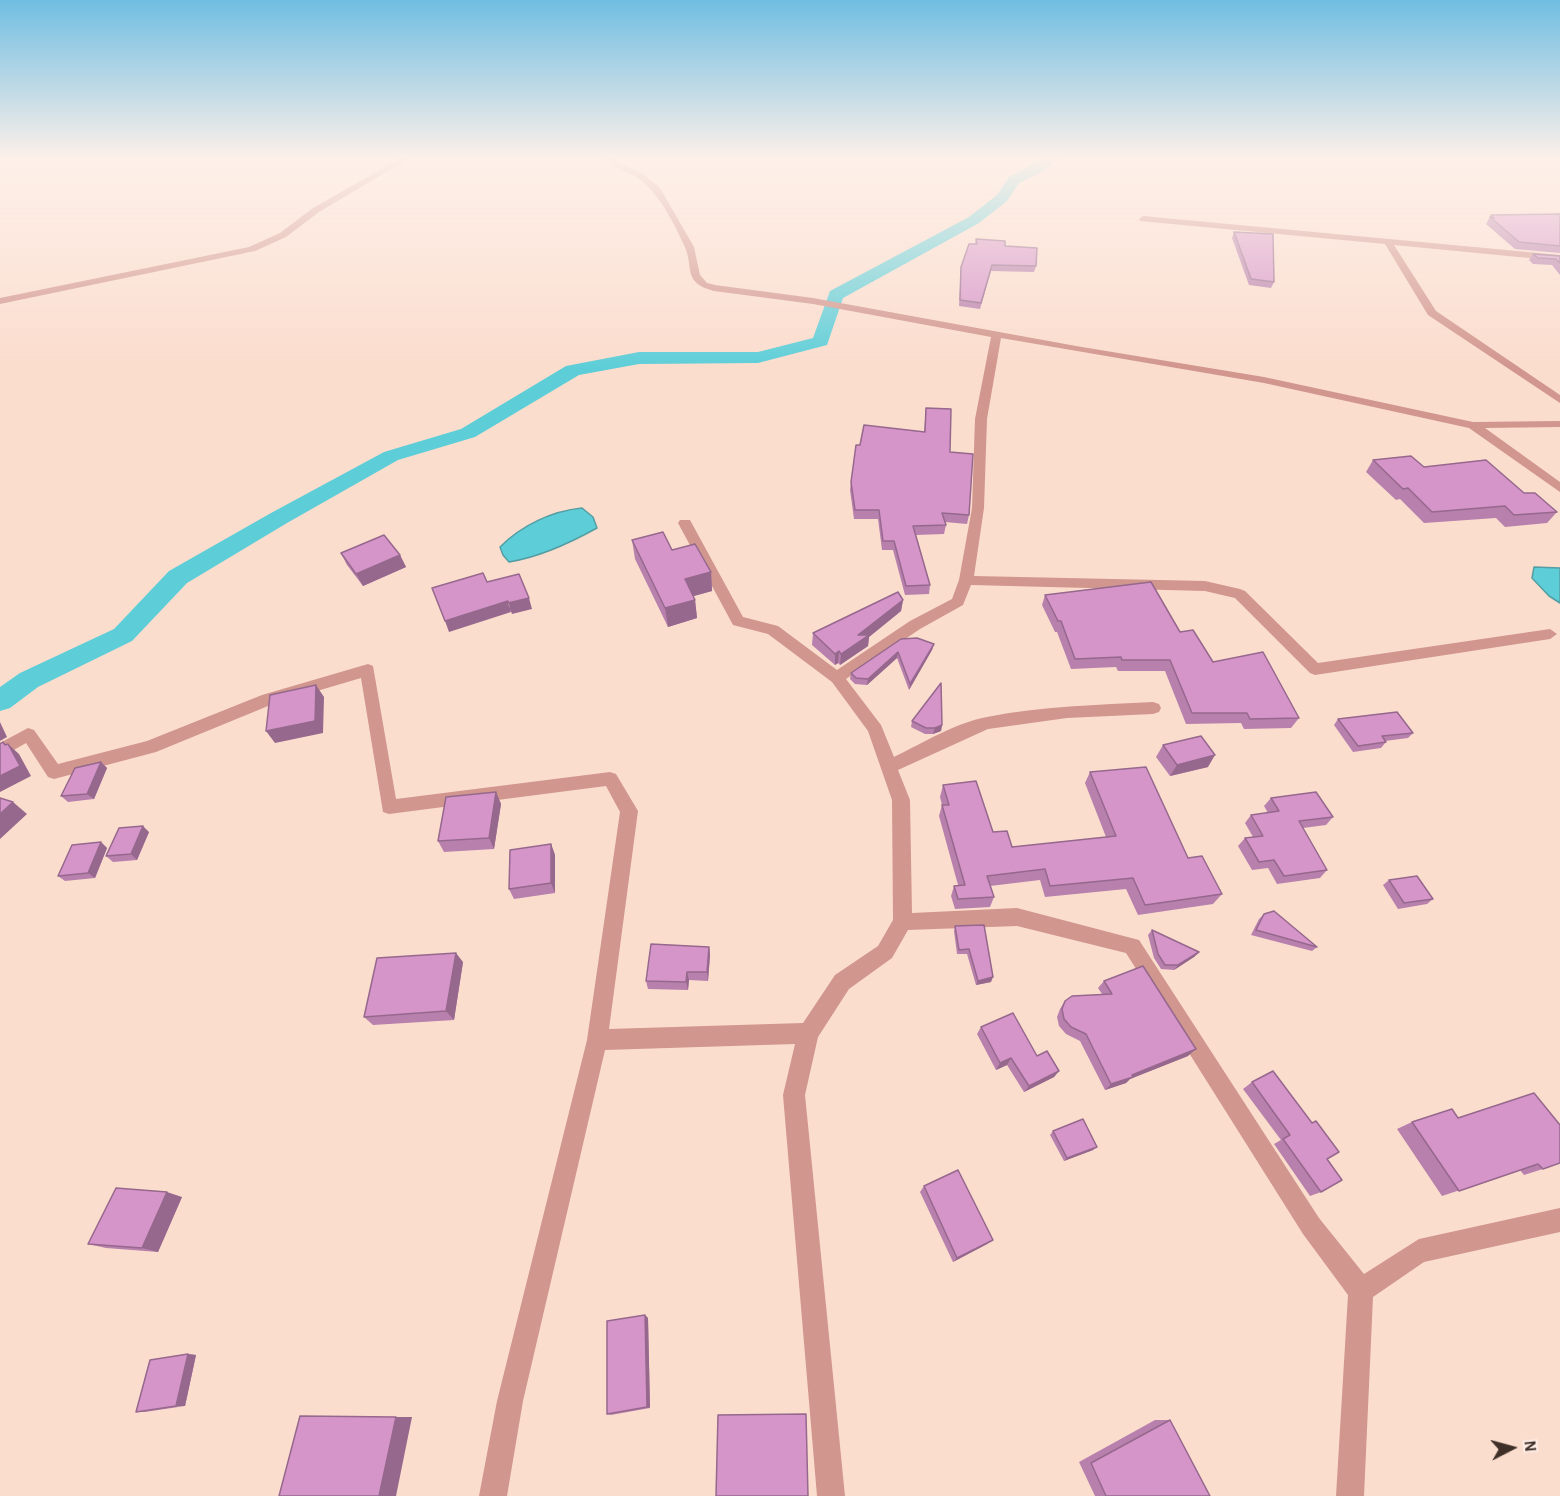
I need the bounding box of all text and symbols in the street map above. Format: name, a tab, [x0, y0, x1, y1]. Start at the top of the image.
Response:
north arrow	[1482, 1418, 1542, 1478]
text: N	[1521, 1440, 1538, 1452]

